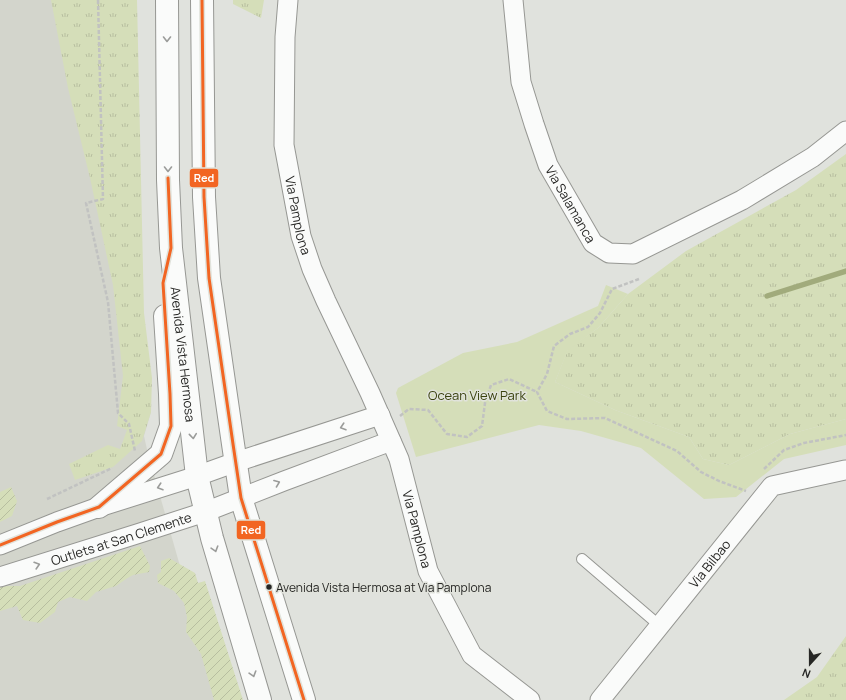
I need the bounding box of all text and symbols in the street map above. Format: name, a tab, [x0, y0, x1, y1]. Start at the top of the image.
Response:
one-way arrow	[163, 36, 171, 42]
street label: Via Salamanca	[541, 162, 600, 246]
one-way arrow	[164, 166, 172, 172]
line badge: Red	[189, 168, 219, 188]
text: Red	[194, 170, 215, 185]
street label: Via Pamplona	[281, 175, 316, 257]
street label: Avenida Vista Hermosa	[166, 286, 200, 423]
park label: Ocean View Park	[428, 386, 526, 404]
one-way arrow	[340, 423, 347, 431]
one-way arrow	[188, 433, 197, 439]
one-way arrow	[274, 480, 281, 488]
one-way arrow	[157, 482, 164, 491]
street label: Via Pamplona	[398, 488, 436, 570]
street label: Outlets at San Clemente	[48, 508, 194, 570]
line badge: Red	[236, 520, 266, 540]
text: Red	[241, 522, 262, 537]
street label: Via Bilbao	[685, 535, 735, 592]
one-way arrow	[210, 546, 219, 553]
one-way arrow	[34, 561, 41, 570]
place label: Avenida Vista Hermosa at Via Pamplona	[276, 579, 491, 596]
marker: Avenida Vista Hermosa at Via Pamplona	[264, 582, 274, 592]
north arrow	[790, 644, 830, 684]
text: N	[800, 665, 813, 682]
one-way arrow	[248, 670, 257, 677]

